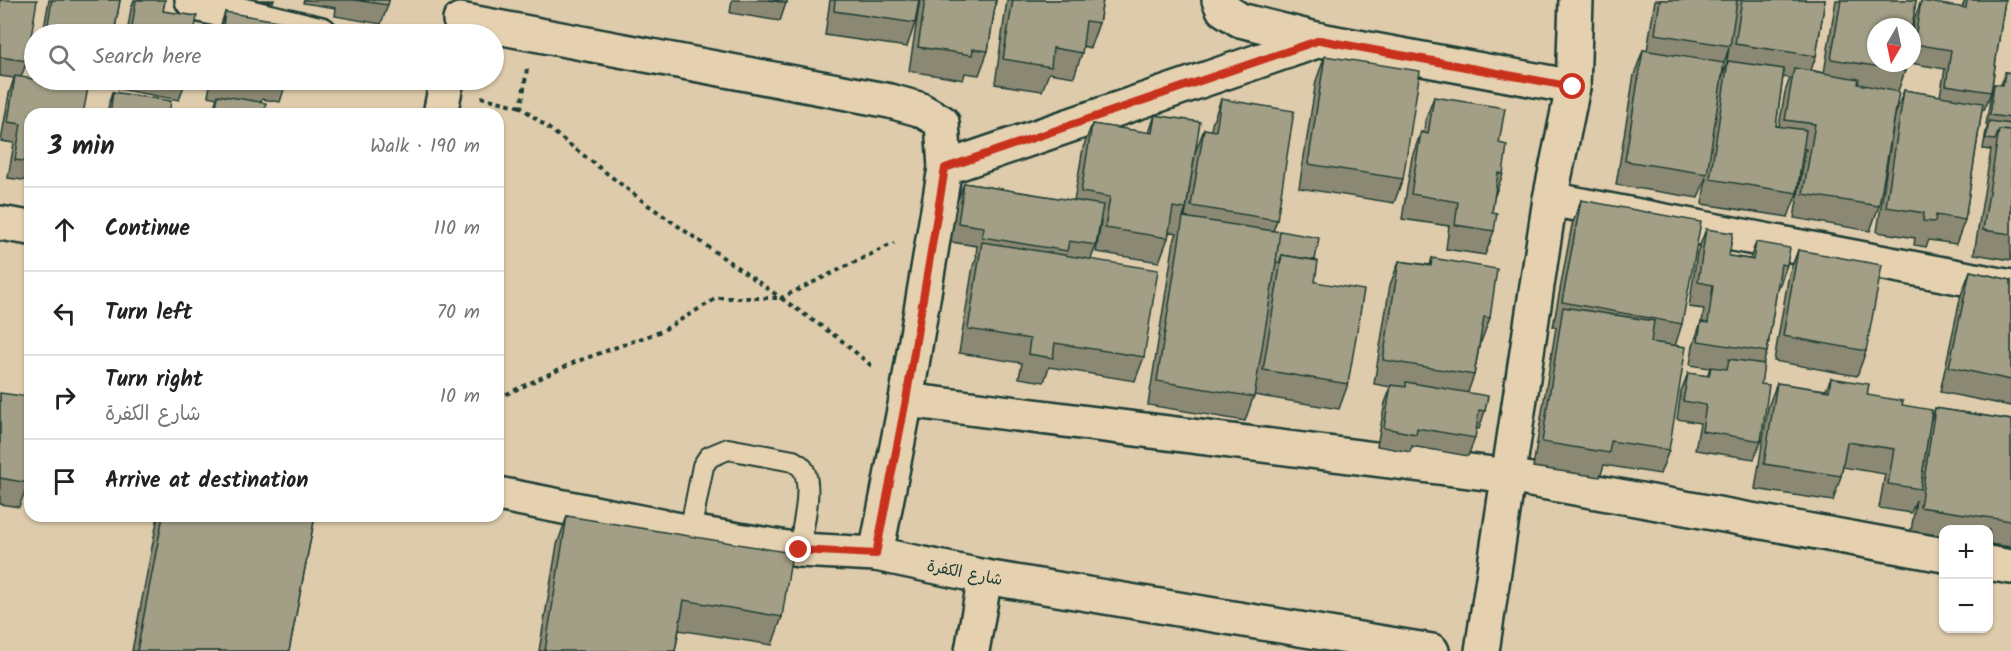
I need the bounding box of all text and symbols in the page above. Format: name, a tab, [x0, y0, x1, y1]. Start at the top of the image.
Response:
north arrow	[1867, 18, 1921, 72]
search box	[24, 24, 504, 90]
text: Search here	[93, 40, 201, 75]
icon: search	[45, 41, 78, 74]
route start	[1559, 73, 1585, 99]
text: 3 min	[48, 126, 115, 168]
text: Walk · 190 m	[370, 131, 480, 163]
text: Continue	[105, 212, 190, 247]
icon: ahead	[48, 213, 81, 246]
text: 110 m	[434, 213, 480, 245]
text: Turn left	[105, 296, 192, 331]
icon: left	[48, 297, 81, 330]
text: 70 m	[437, 297, 480, 329]
text: Turn right	[105, 363, 203, 398]
icon: right	[48, 381, 81, 414]
text: 10 m	[440, 381, 480, 413]
text: شارع الكفرة	[105, 399, 201, 431]
text: Arrive at destination	[105, 464, 308, 499]
icon: arrive	[48, 465, 81, 498]
map controls	[1939, 525, 1993, 633]
button: +	[1939, 525, 1993, 579]
route end	[785, 536, 811, 562]
street label: شارع الكفرة	[925, 554, 1005, 593]
button: −	[1939, 579, 1993, 633]

